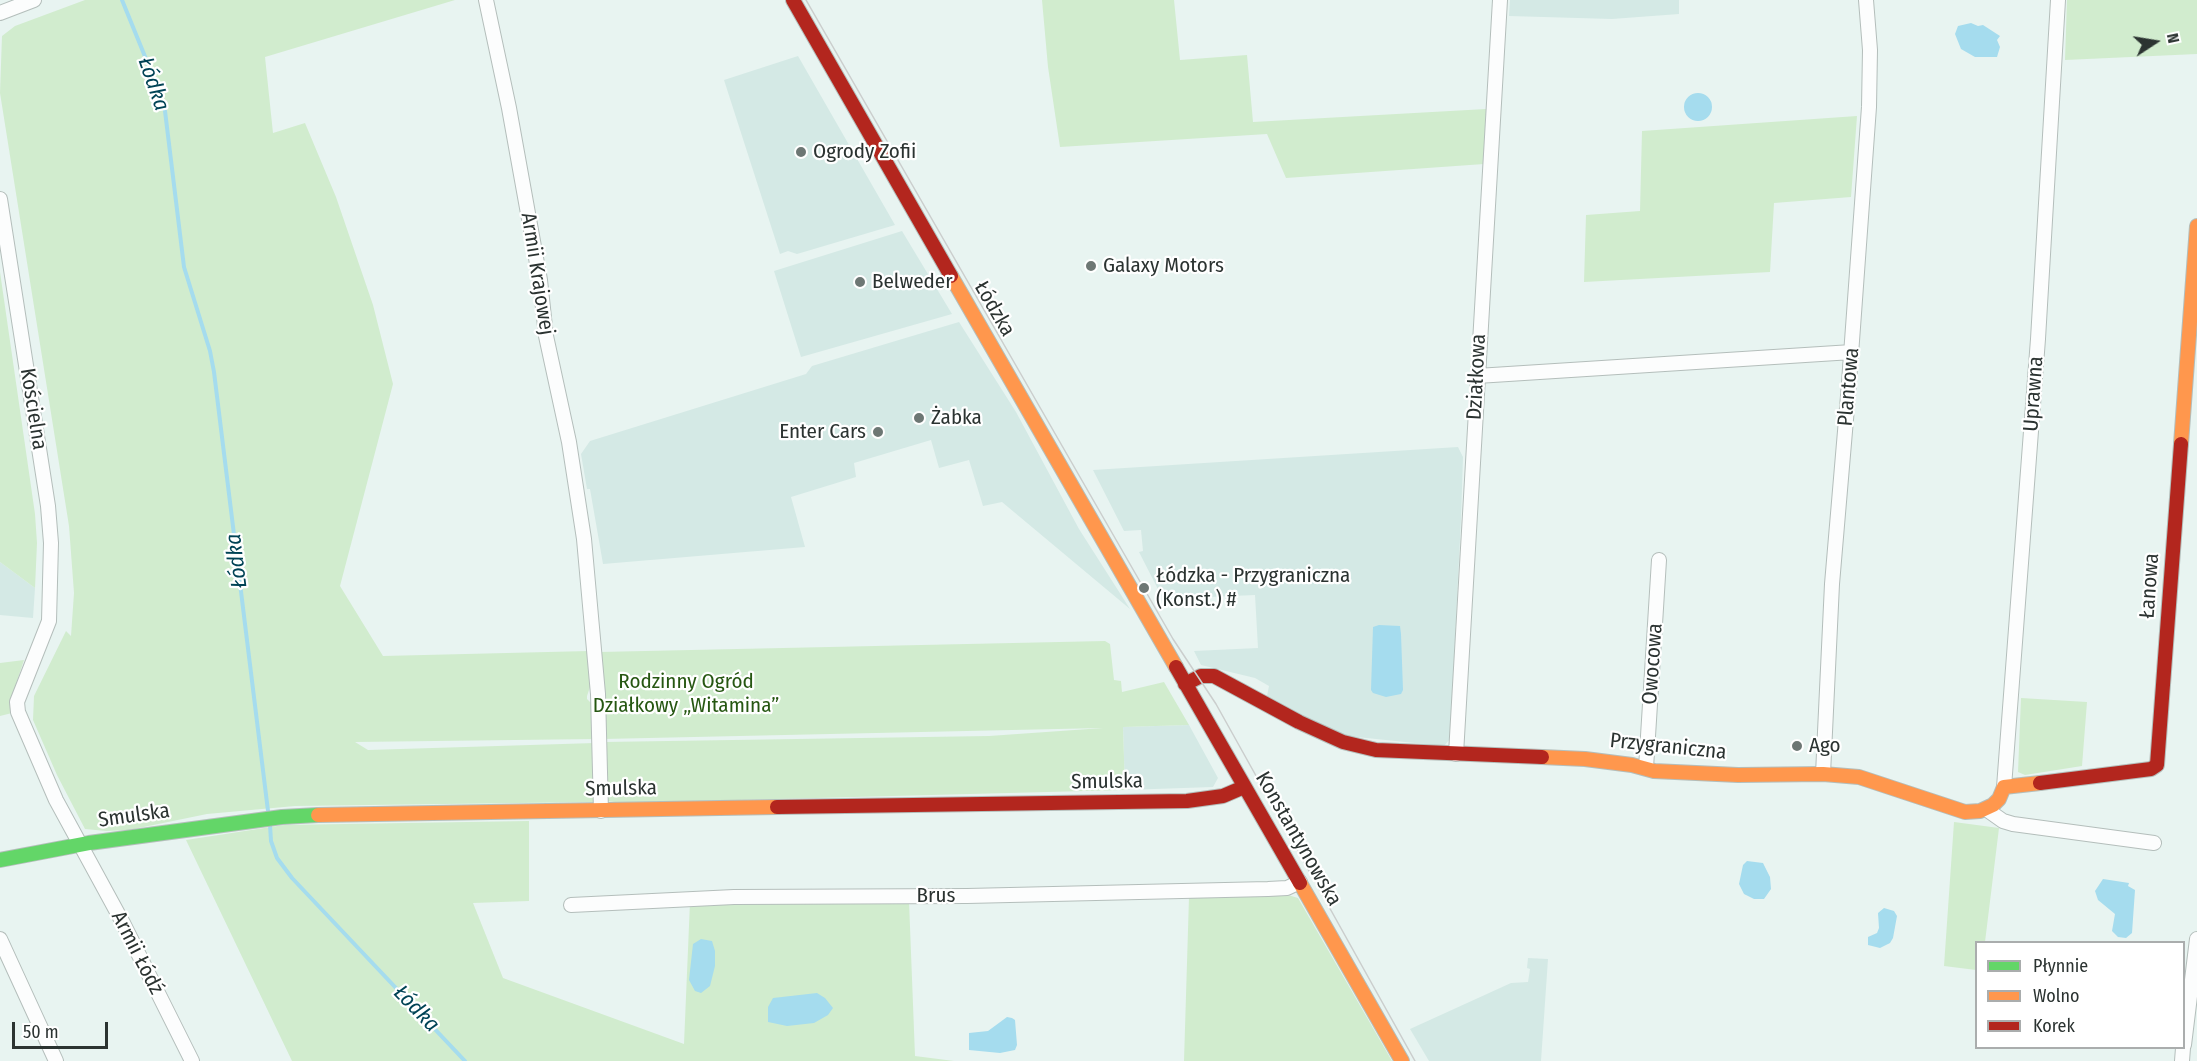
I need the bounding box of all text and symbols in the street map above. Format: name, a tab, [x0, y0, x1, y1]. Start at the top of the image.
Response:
north arrow	[2125, 12, 2185, 72]
text: N	[2163, 31, 2183, 45]
water label: Łódka	[132, 54, 174, 114]
place label: Ogrody Zofii	[813, 139, 916, 165]
marker: Ogrody Zofii	[794, 145, 808, 159]
street label: Armii Krajowej	[515, 211, 559, 337]
place label: Galaxy Motors	[1103, 253, 1224, 279]
marker: Galaxy Motors	[1084, 259, 1098, 273]
place label: Belweder	[872, 269, 952, 295]
marker: Belweder	[853, 275, 867, 289]
street label: Łódzka	[968, 277, 1020, 341]
street label: Działkowa	[1462, 333, 1492, 421]
street label: Plantowa	[1833, 347, 1865, 427]
street label: Uprawna	[2019, 355, 2049, 433]
street label: Kościelna	[14, 366, 52, 452]
place label: Żabka	[931, 405, 982, 431]
marker: Żabka	[912, 411, 926, 425]
place label: Enter Cars	[779, 419, 866, 445]
marker: Enter Cars	[871, 425, 885, 439]
water label: Łódka	[221, 532, 253, 590]
street label: Łanowa	[2135, 552, 2165, 620]
place label: Łódzka - Przygraniczna (Konst.) #	[1156, 563, 1350, 613]
marker: Łódzka - Przygraniczna (Konst.) #	[1137, 581, 1151, 595]
street label: Owocowa	[1638, 623, 1668, 705]
park label: Rodzinny Ogród Działkowy „Witamina”	[593, 669, 779, 719]
street label: Przygraniczna	[1608, 728, 1728, 766]
place label: Ago	[1809, 733, 1841, 759]
marker: Ago	[1790, 739, 1804, 753]
street label: Konstantynowska	[1249, 767, 1347, 911]
street label: Smulska	[1071, 769, 1143, 795]
street label: Smulska	[585, 776, 657, 802]
street label: Smulska	[97, 799, 171, 833]
street label: Brus	[917, 883, 955, 909]
street label: Armii Łódź	[105, 907, 169, 999]
legend	[1975, 941, 2185, 1049]
text: Płynnie	[2033, 955, 2088, 977]
water label: Łódka	[387, 980, 445, 1038]
text: Wolno	[2033, 985, 2079, 1007]
scale bar	[15, 1010, 111, 1048]
text: Korek	[2033, 1015, 2075, 1037]
text: 50 m	[23, 1021, 59, 1043]

